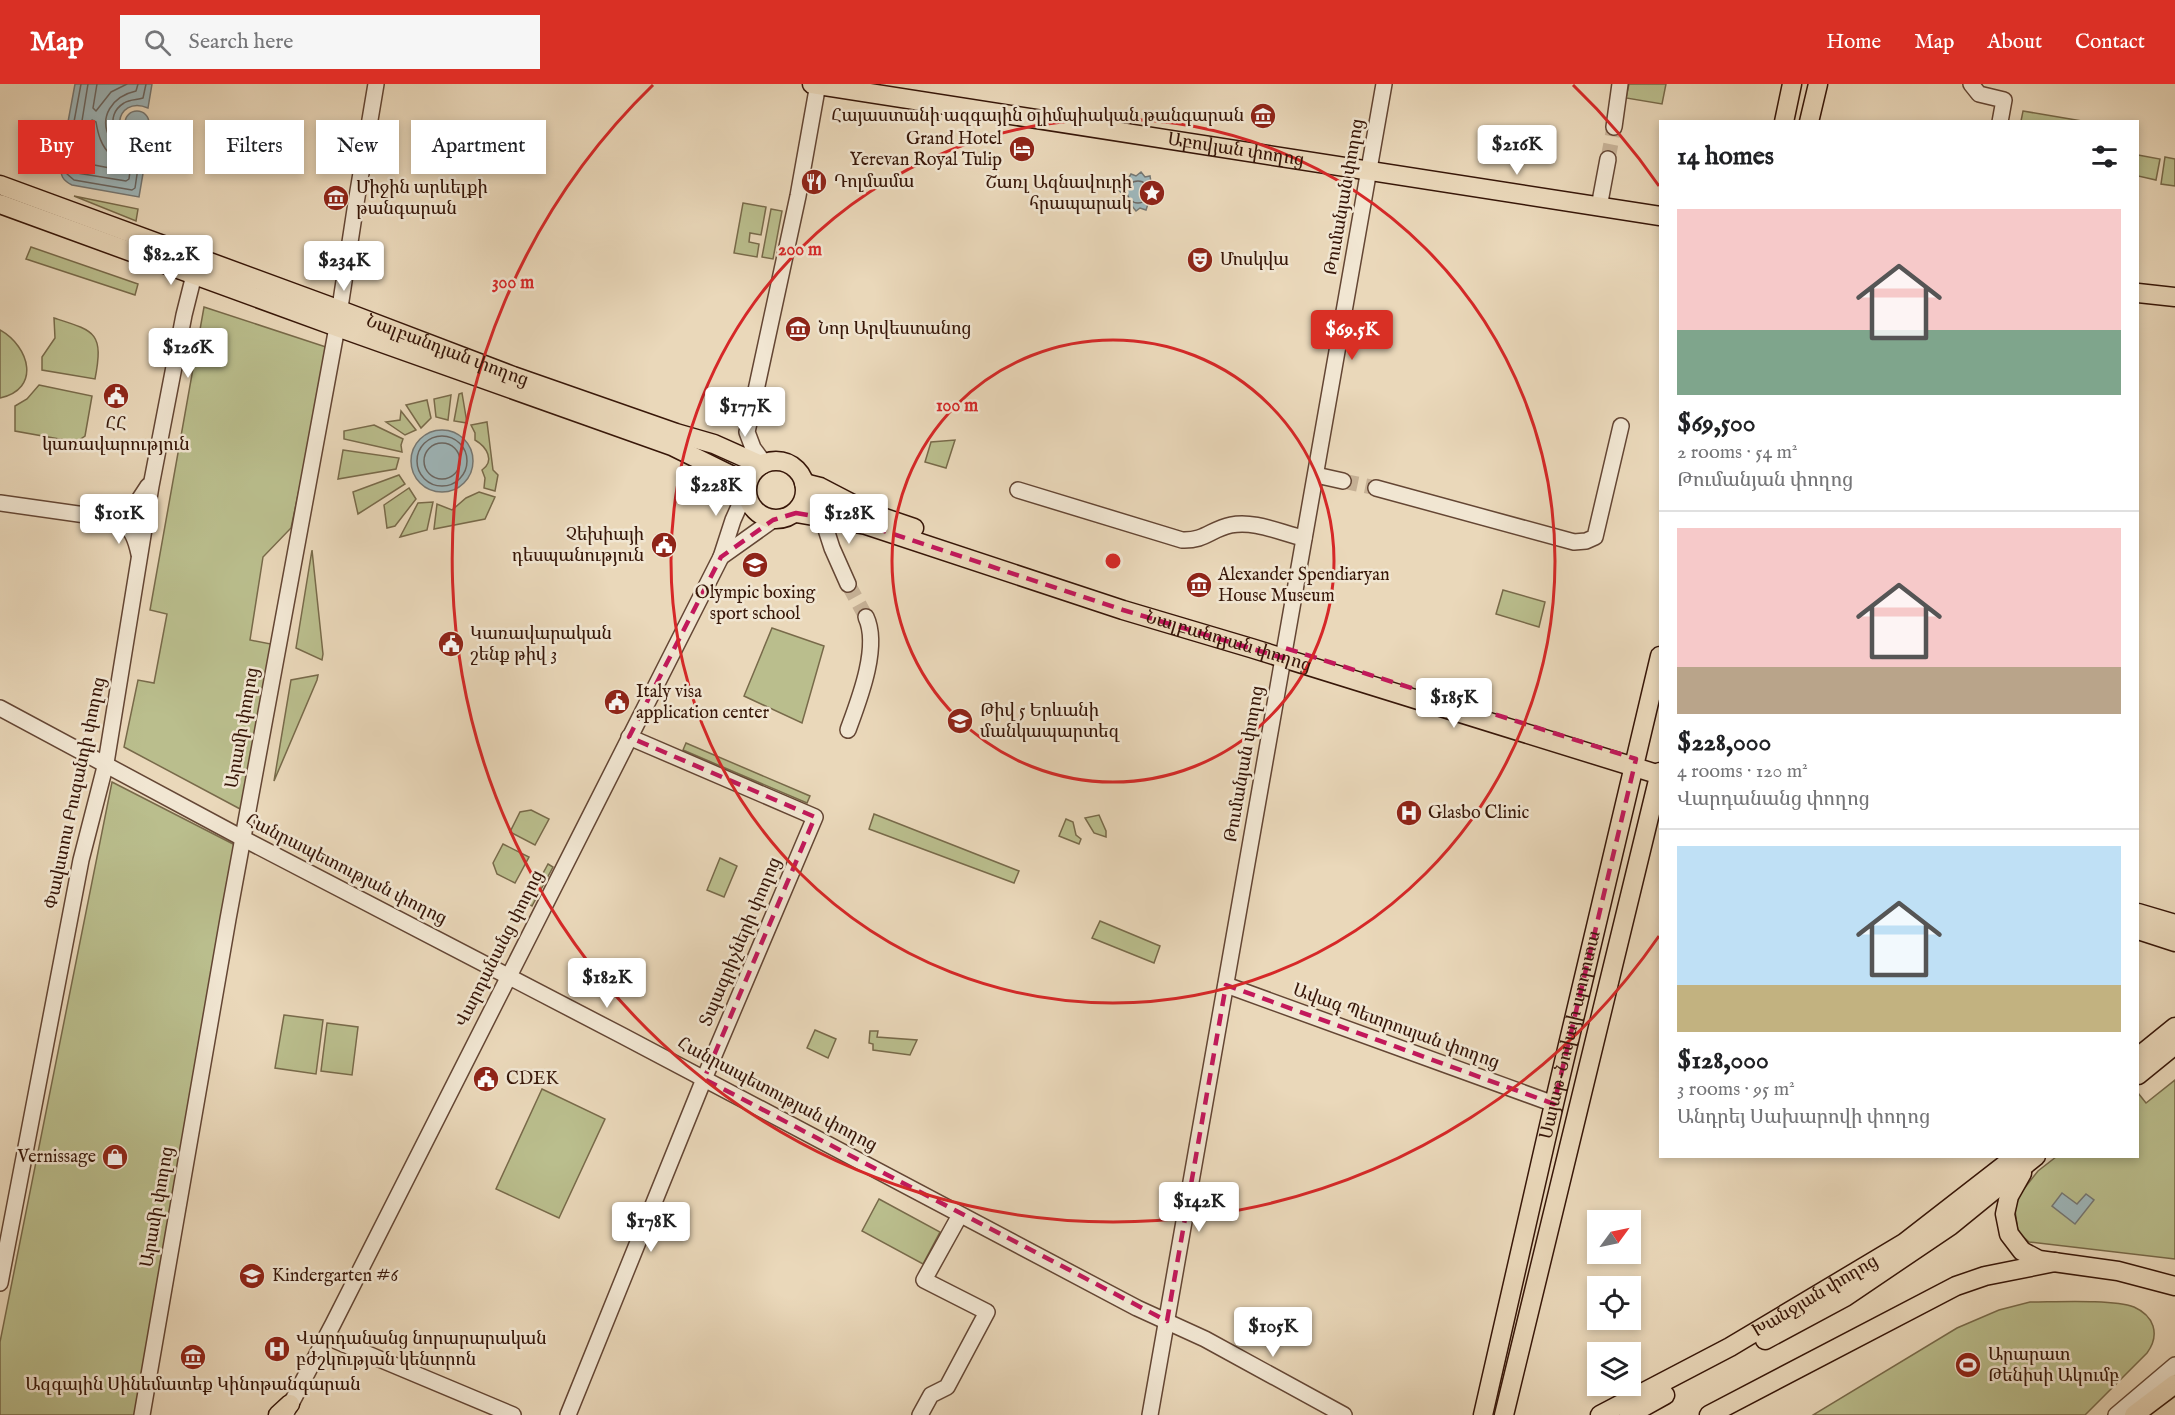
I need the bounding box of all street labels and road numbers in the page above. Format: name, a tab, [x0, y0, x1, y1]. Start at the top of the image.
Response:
street label: Թումանյան փողոց	[1320, 117, 1370, 277]
street label: Աբովյան փողոց	[1166, 128, 1306, 172]
street label: Նալբանդյան փողոց	[363, 309, 532, 392]
street label: Նալբանդյան փողոց	[1143, 606, 1314, 678]
street label: Արամի փողոց	[221, 666, 265, 790]
street label: Փավստոս Բուզանդի փողոց	[40, 675, 112, 911]
street label: Թումանյան փողոց	[1220, 684, 1270, 844]
street label: Հանրապետության փողոց	[241, 809, 451, 931]
street label: Տպագրիչների փողոց	[695, 854, 787, 1030]
street label: Վարդանանց փողոց	[450, 866, 550, 1032]
street label: Սայաթ-Նովայի պողոտա	[1535, 928, 1606, 1141]
street label: Ավագ Պետրոսյան փողոց	[1289, 979, 1503, 1075]
street label: Հանրապետության փողոց	[673, 1032, 881, 1158]
street label: Արամի փողոց	[136, 1145, 180, 1269]
street label: Խանջյան փողոց	[1748, 1250, 1882, 1343]

